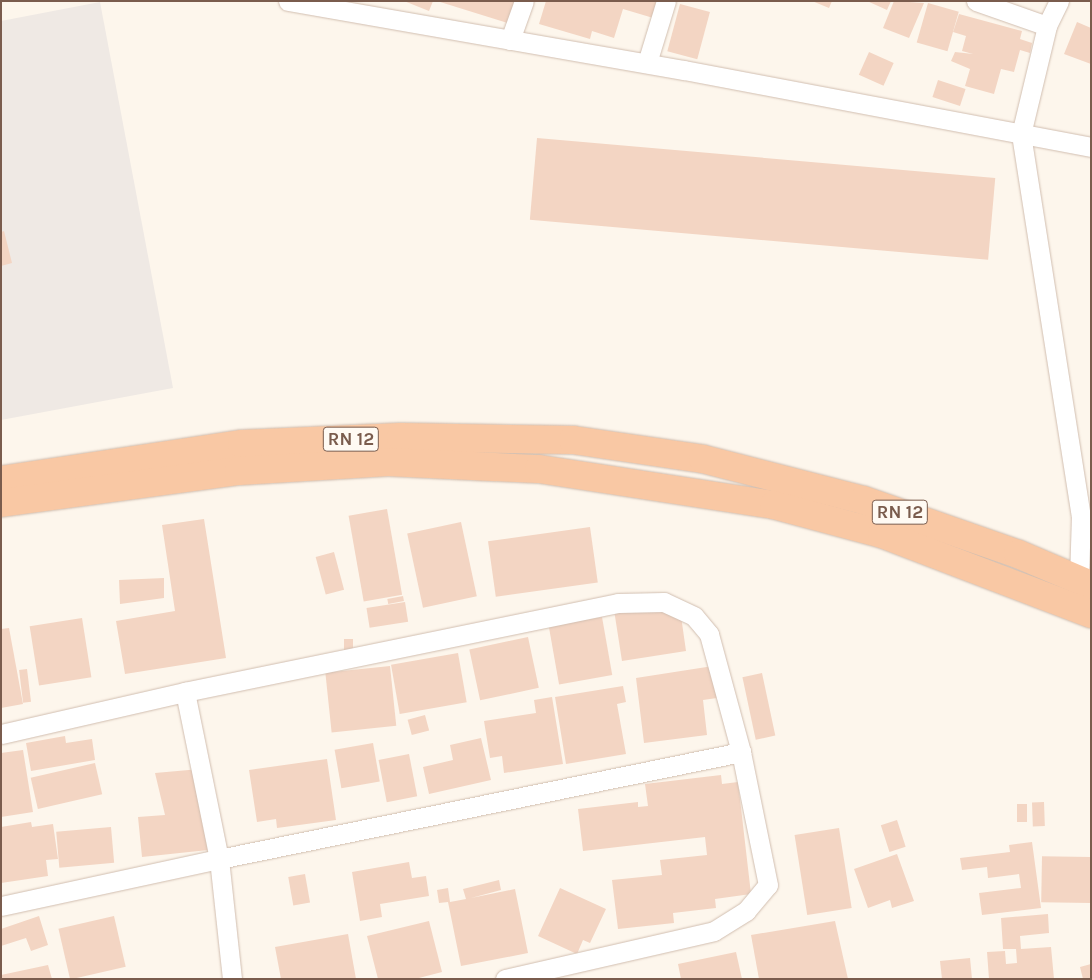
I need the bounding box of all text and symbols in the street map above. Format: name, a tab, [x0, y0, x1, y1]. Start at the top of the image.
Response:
road number: RN 12	[322, 424, 380, 454]
road number: RN 12	[871, 497, 929, 528]

